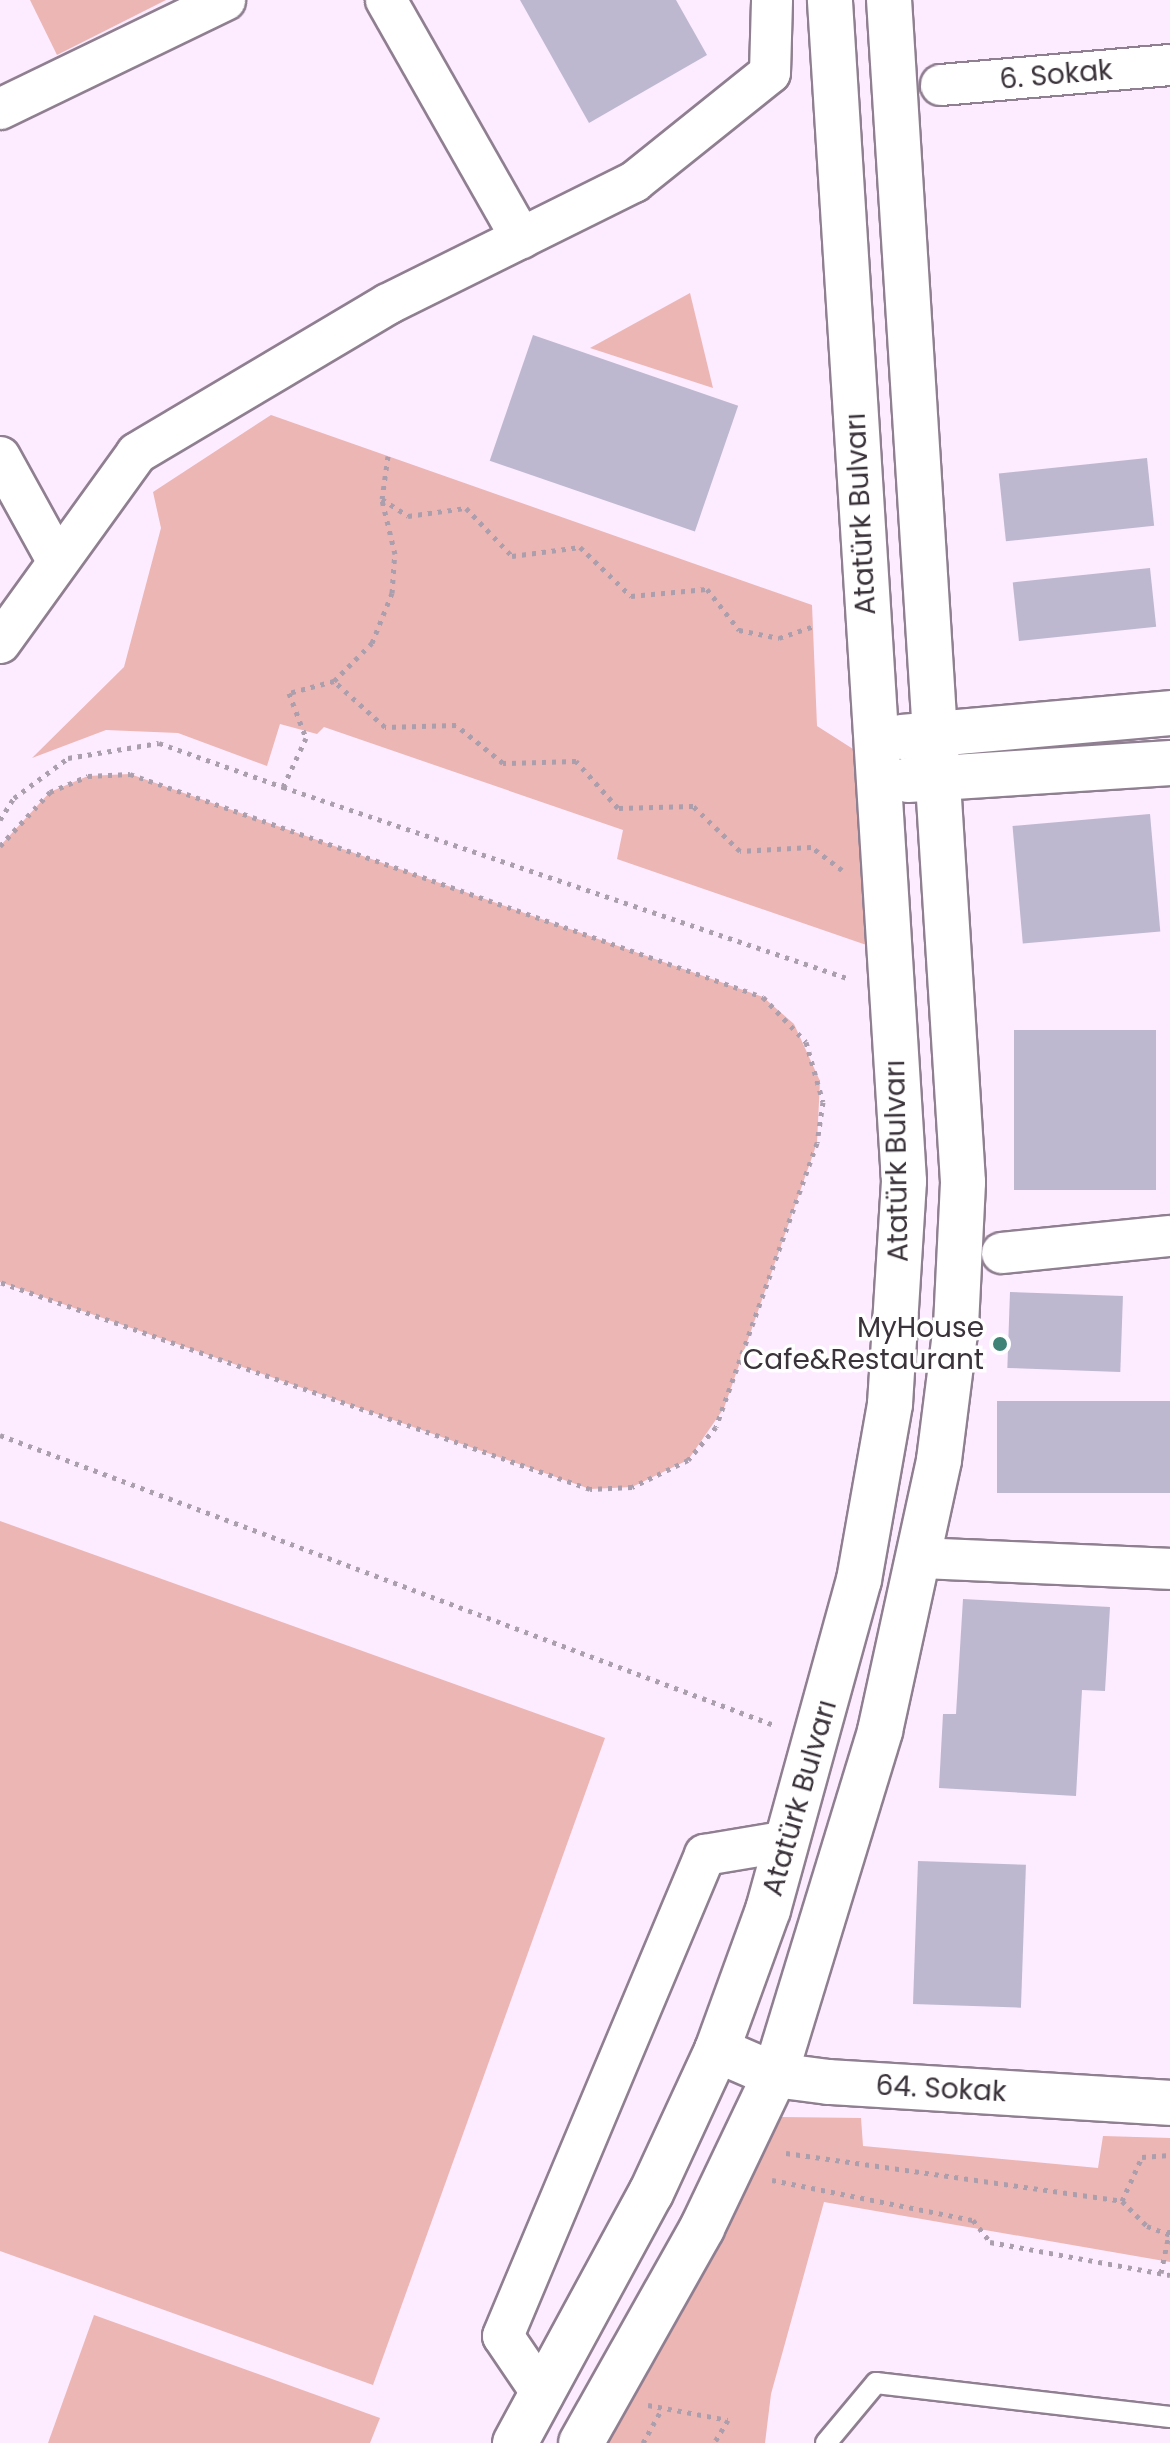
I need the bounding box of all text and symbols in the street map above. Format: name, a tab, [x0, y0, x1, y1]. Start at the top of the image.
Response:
street label: 6. Sokak	[998, 53, 1114, 97]
street label: Atatürk Bulvarı	[839, 412, 883, 616]
street label: Atatürk Bulvarı	[878, 1060, 916, 1262]
place label: MyHouse Cafe&Restaurant	[743, 1311, 984, 1377]
marker: MyHouse Cafe&Restaurant	[991, 1335, 1009, 1353]
street label: Atatürk Bulvarı	[756, 1696, 844, 1900]
street label: 64. Sokak	[875, 2069, 1007, 2109]

